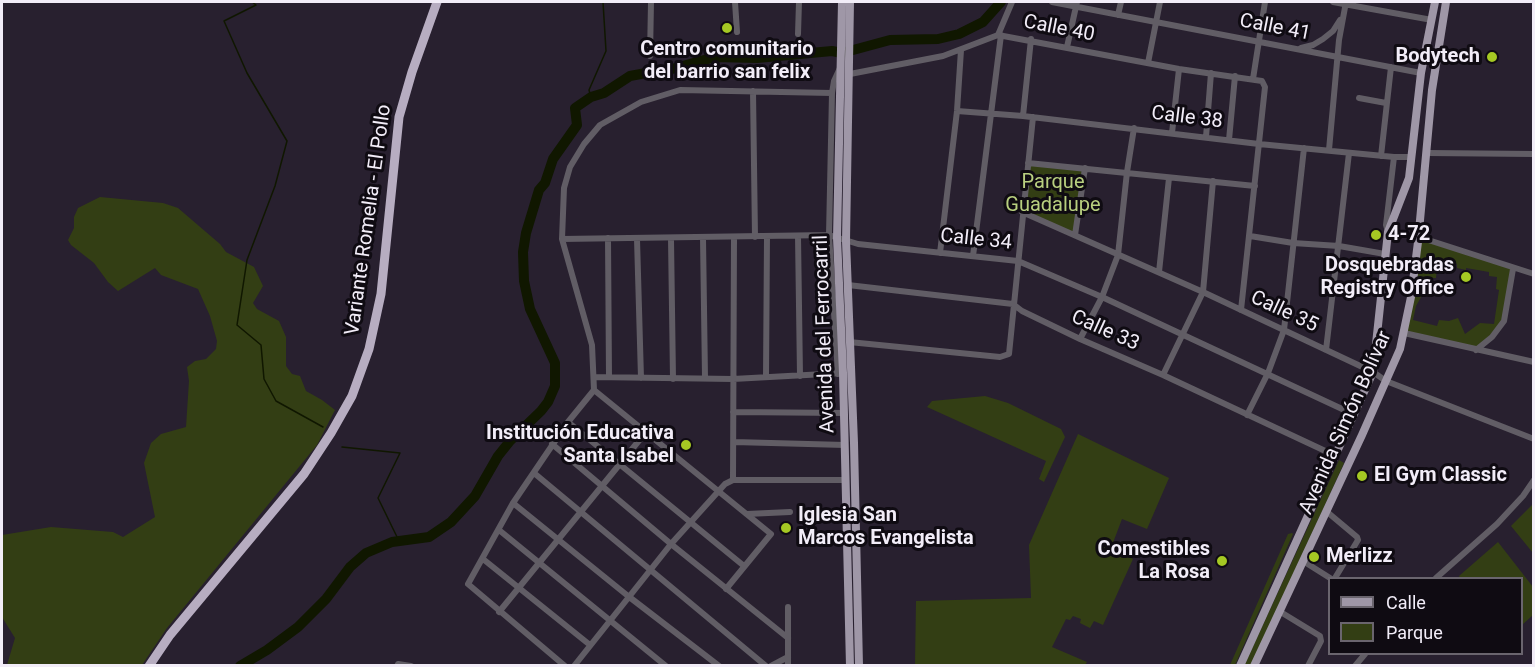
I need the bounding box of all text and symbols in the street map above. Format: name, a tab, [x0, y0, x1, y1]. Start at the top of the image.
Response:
street label: Calle 41	[1238, 9, 1312, 47]
street label: Calle 40	[1022, 10, 1096, 48]
marker: Centro comunitario del barrio san felix	[720, 21, 734, 35]
place label: Centro comunitario del barrio san felix	[640, 38, 814, 85]
place label: Bodytech	[1395, 45, 1480, 69]
marker: Bodytech	[1485, 50, 1499, 64]
street label: Calle 38	[1150, 102, 1224, 134]
street label: Variante Romelia - El Pollo	[341, 103, 397, 337]
park label: Parque Guadalupe	[1005, 171, 1101, 218]
place label: 4-72	[1388, 223, 1430, 247]
street label: Calle 34	[939, 224, 1013, 256]
marker: 4-72	[1369, 228, 1383, 242]
street label: Avenida del Ferrocarril	[810, 234, 840, 434]
place label: Dosquebradas Registry Office	[1320, 254, 1454, 301]
marker: Dosquebradas Registry Office	[1459, 270, 1473, 284]
street label: Calle 35	[1246, 286, 1322, 338]
street label: Calle 33	[1067, 305, 1143, 357]
street label: Avenida Simón Bolívar	[1295, 328, 1397, 518]
place label: Institución Educativa Santa Isabel	[486, 422, 674, 469]
marker: Institución Educativa Santa Isabel	[679, 438, 693, 452]
place label: El Gym Classic	[1374, 464, 1507, 488]
marker: El Gym Classic	[1355, 469, 1369, 483]
place label: Iglesia San Marcos Evangelista	[798, 504, 974, 551]
marker: Iglesia San Marcos Evangelista	[779, 521, 793, 535]
place label: Comestibles La Rosa	[1098, 538, 1210, 585]
place label: Merlizz	[1326, 545, 1393, 569]
marker: Merlizz	[1307, 550, 1321, 564]
marker: Comestibles La Rosa	[1215, 554, 1229, 568]
legend	[1328, 577, 1523, 655]
text: Calle	[1386, 592, 1426, 613]
text: Parque	[1386, 622, 1443, 643]

